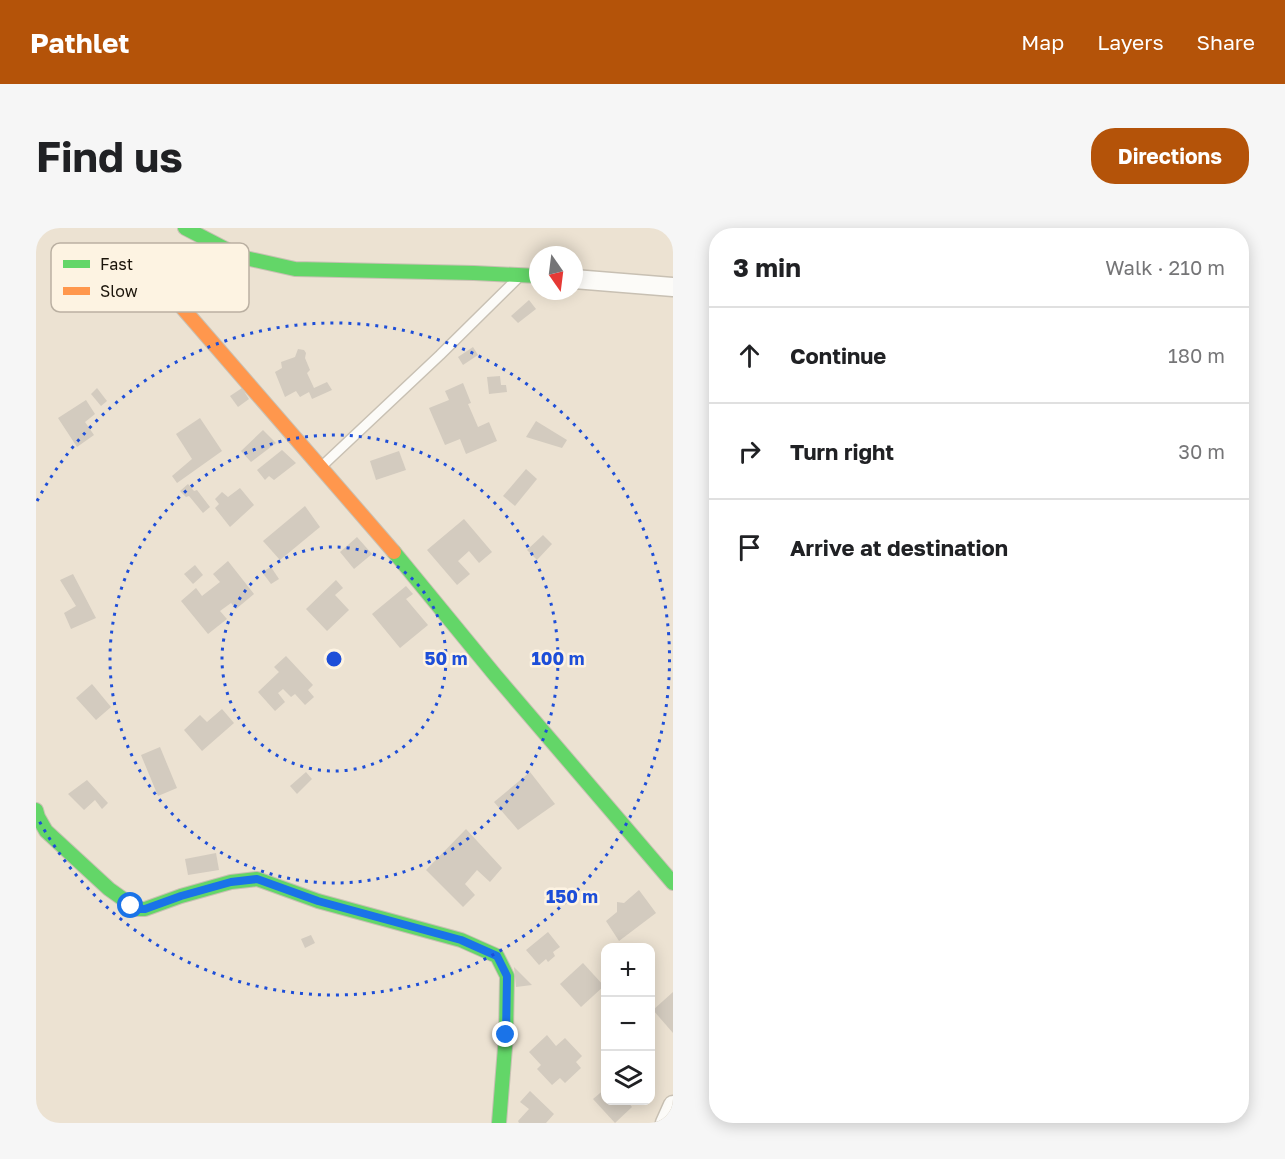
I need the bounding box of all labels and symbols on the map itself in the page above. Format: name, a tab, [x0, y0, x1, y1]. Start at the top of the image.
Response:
legend	[51, 243, 249, 312]
north arrow	[529, 246, 583, 300]
text: Fast	[100, 254, 133, 274]
text: Slow	[100, 281, 138, 301]
text: 50 m	[425, 647, 467, 669]
text: 100 m	[532, 647, 584, 669]
centre of rings	[324, 649, 344, 669]
text: 150 m	[546, 885, 598, 907]
route start	[117, 892, 143, 918]
route end	[492, 1021, 518, 1047]

